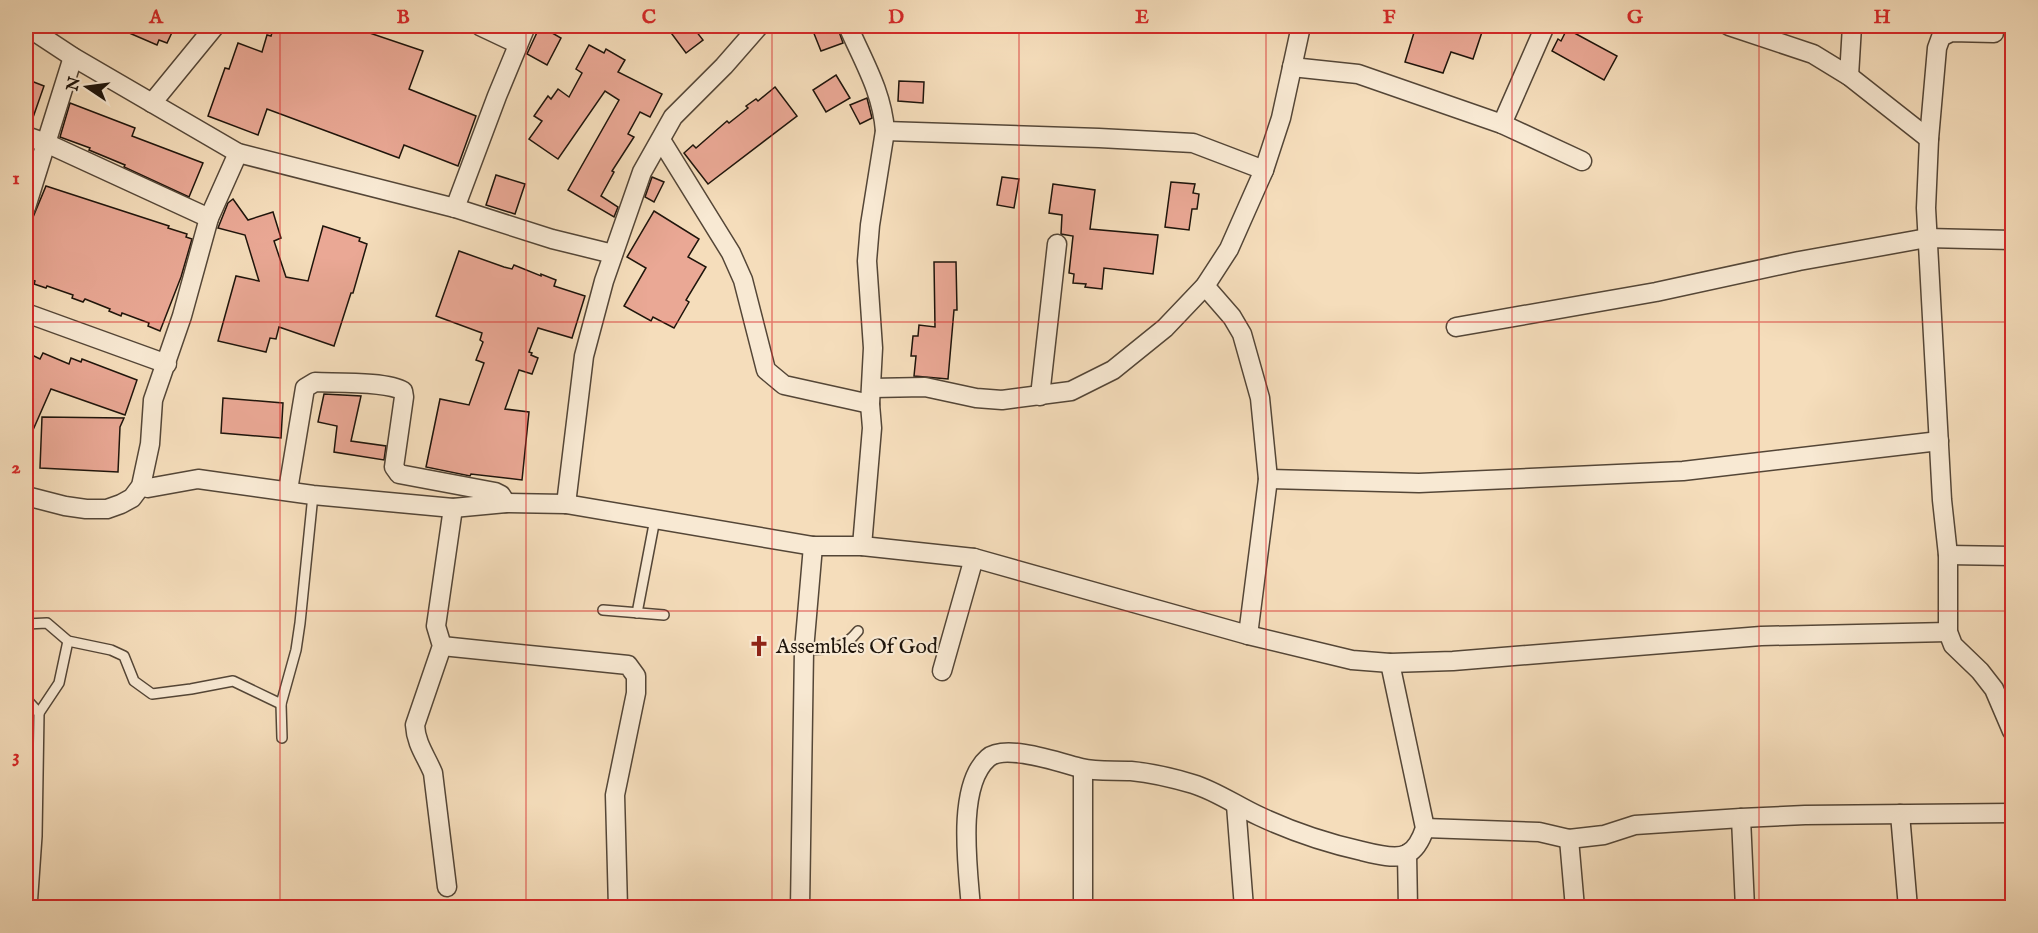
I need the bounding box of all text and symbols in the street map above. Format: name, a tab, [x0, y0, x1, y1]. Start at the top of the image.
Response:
text: A	[148, 5, 164, 30]
text: B	[396, 5, 410, 30]
text: C	[642, 5, 656, 30]
text: D	[888, 5, 904, 30]
text: E	[1135, 5, 1149, 30]
text: F	[1383, 5, 1396, 30]
text: G	[1627, 5, 1644, 30]
text: H	[1873, 5, 1891, 30]
north arrow	[57, 57, 117, 117]
text: N	[63, 75, 86, 94]
text: 1	[12, 166, 20, 191]
text: 2	[11, 455, 21, 480]
church icon: Assembles Of God	[747, 634, 771, 658]
place label: Assembles Of God	[775, 634, 939, 661]
text: 3	[12, 744, 20, 769]

